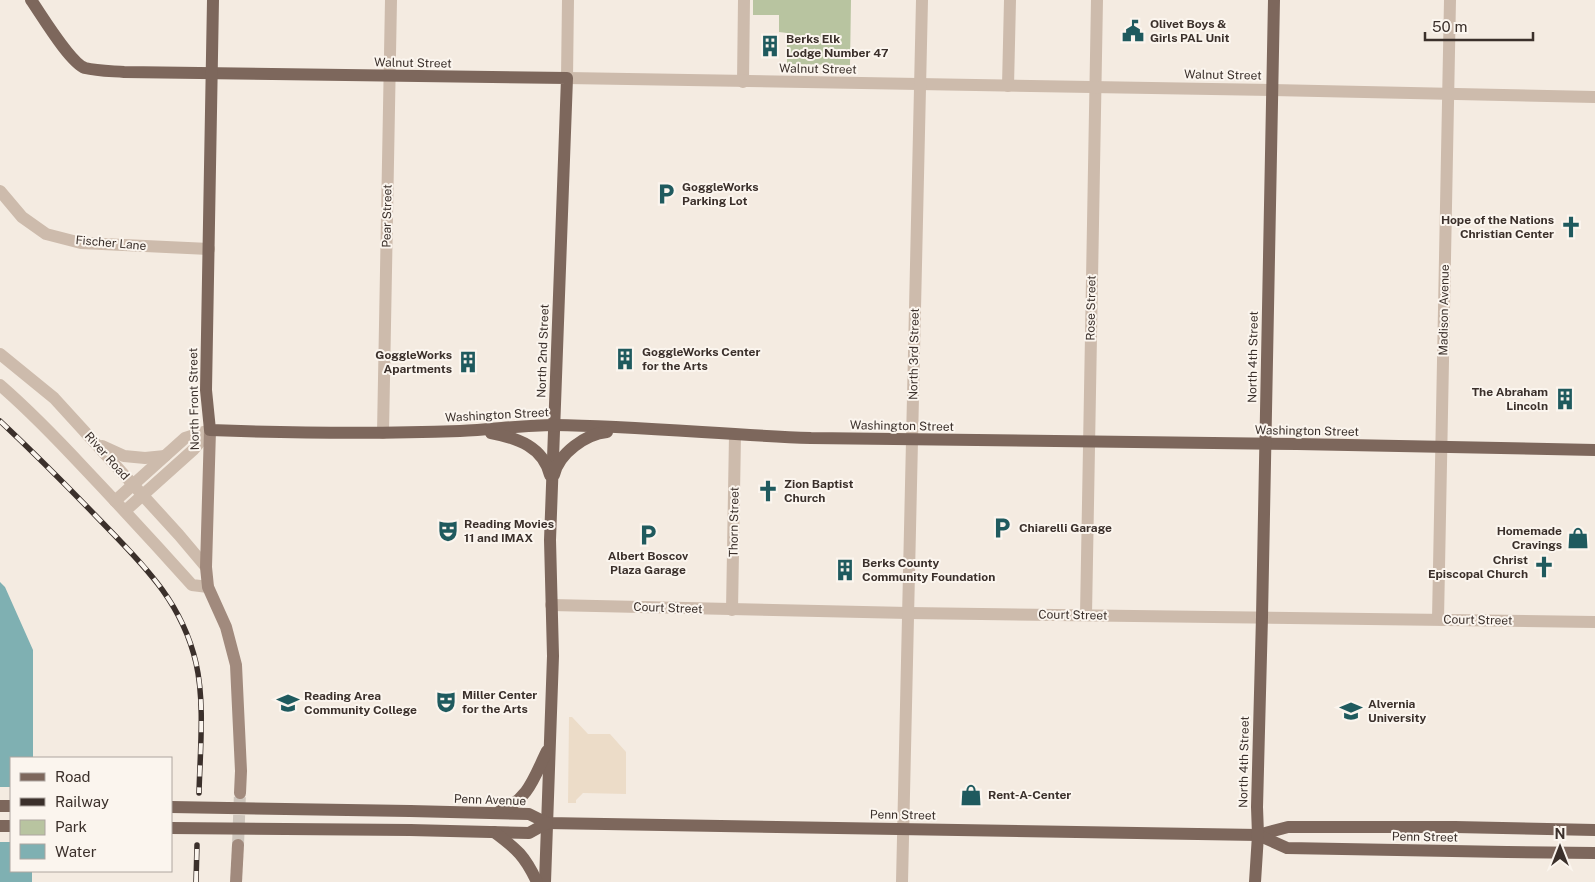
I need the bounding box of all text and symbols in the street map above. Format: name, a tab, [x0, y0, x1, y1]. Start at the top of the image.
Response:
scale bar	[1425, 10, 1532, 42]
place label: Olivet Boys & Girls PAL Unit	[1150, 17, 1229, 45]
public building icon: Olivet Boys & Girls PAL Unit	[1120, 18, 1146, 44]
text: 50 m	[1432, 18, 1467, 35]
place label: Berks Elk Lodge Number 47	[786, 32, 889, 60]
building icon: Berks Elk Lodge Number 47	[757, 33, 783, 59]
street label: Walnut Street	[374, 55, 452, 71]
street label: Walnut Street	[779, 61, 857, 77]
street label: Walnut Street	[1184, 67, 1262, 83]
place label: GoggleWorks Parking Lot	[682, 180, 759, 208]
parking icon: GoggleWorks Parking Lot	[653, 181, 679, 207]
street label: Pear Street	[379, 184, 395, 248]
place label: Hope of the Nations Christian Center	[1441, 213, 1554, 241]
church icon: Hope of the Nations Christian Center	[1558, 214, 1584, 240]
street label: Fischer Lane	[75, 233, 147, 253]
street label: Madison Avenue	[1436, 264, 1452, 356]
street label: Rose Street	[1083, 275, 1099, 341]
street label: North 2nd Street	[534, 303, 552, 398]
street label: North 3rd Street	[906, 308, 922, 400]
street label: North 4th Street	[1245, 311, 1261, 403]
place label: GoggleWorks Center for the Arts	[642, 345, 760, 373]
building icon: GoggleWorks Center for the Arts	[612, 346, 638, 372]
street label: North Front Street	[186, 347, 202, 450]
place label: GoggleWorks Apartments	[375, 348, 452, 376]
building icon: GoggleWorks Apartments	[455, 349, 481, 375]
place label: The Abraham Lincoln	[1472, 385, 1548, 413]
building icon: The Abraham Lincoln	[1552, 386, 1578, 412]
street label: Washington Street	[445, 405, 550, 425]
street label: Washington Street	[850, 418, 955, 434]
street label: Washington Street	[1255, 423, 1360, 439]
street label: River Road	[82, 429, 132, 483]
place label: Zion Baptist Church	[784, 477, 853, 505]
church icon: Zion Baptist Church	[755, 478, 781, 504]
street label: Thorn Street	[726, 486, 742, 557]
parking icon: Chiarelli Garage	[989, 515, 1015, 541]
place label: Reading Movies 11 and IMAX	[464, 517, 554, 545]
theatre icon: Reading Movies 11 and IMAX	[435, 518, 461, 544]
place label: Chiarelli Garage	[1019, 521, 1112, 535]
parking icon: Albert Boscov Plaza Garage	[635, 522, 661, 548]
place label: Homemade Cravings	[1497, 524, 1562, 552]
shop icon: Homemade Cravings	[1565, 525, 1591, 551]
place label: Albert Boscov Plaza Garage	[608, 549, 689, 577]
place label: Christ Episcopal Church	[1428, 553, 1528, 581]
church icon: Christ Episcopal Church	[1531, 554, 1557, 580]
place label: Berks County Community Foundation	[862, 556, 995, 584]
building icon: Berks County Community Foundation	[832, 557, 858, 583]
street label: Court Street	[633, 600, 703, 616]
street label: Court Street	[1038, 607, 1108, 623]
street label: Court Street	[1443, 612, 1513, 628]
place label: Miller Center for the Arts	[462, 688, 537, 716]
place label: Reading Area Community College	[304, 689, 417, 717]
theatre icon: Miller Center for the Arts	[433, 689, 459, 715]
school or university icon: Reading Area Community College	[275, 690, 301, 716]
place label: Alvernia University	[1368, 697, 1426, 725]
school or university icon: Alvernia University	[1338, 698, 1364, 724]
street label: North 4th Street	[1236, 716, 1252, 808]
legend	[10, 757, 172, 872]
text: Road	[55, 768, 91, 785]
shop icon: Rent-A-Center	[958, 782, 984, 808]
place label: Rent-A-Center	[988, 788, 1071, 802]
street label: Penn Avenue	[454, 792, 527, 808]
text: Railway	[55, 793, 109, 810]
street label: Penn Street	[870, 807, 937, 823]
text: Park	[55, 818, 87, 835]
north arrow	[1535, 822, 1585, 872]
text: N	[1555, 826, 1565, 842]
street label: Penn Street	[1392, 829, 1459, 845]
text: Water	[55, 843, 97, 860]

